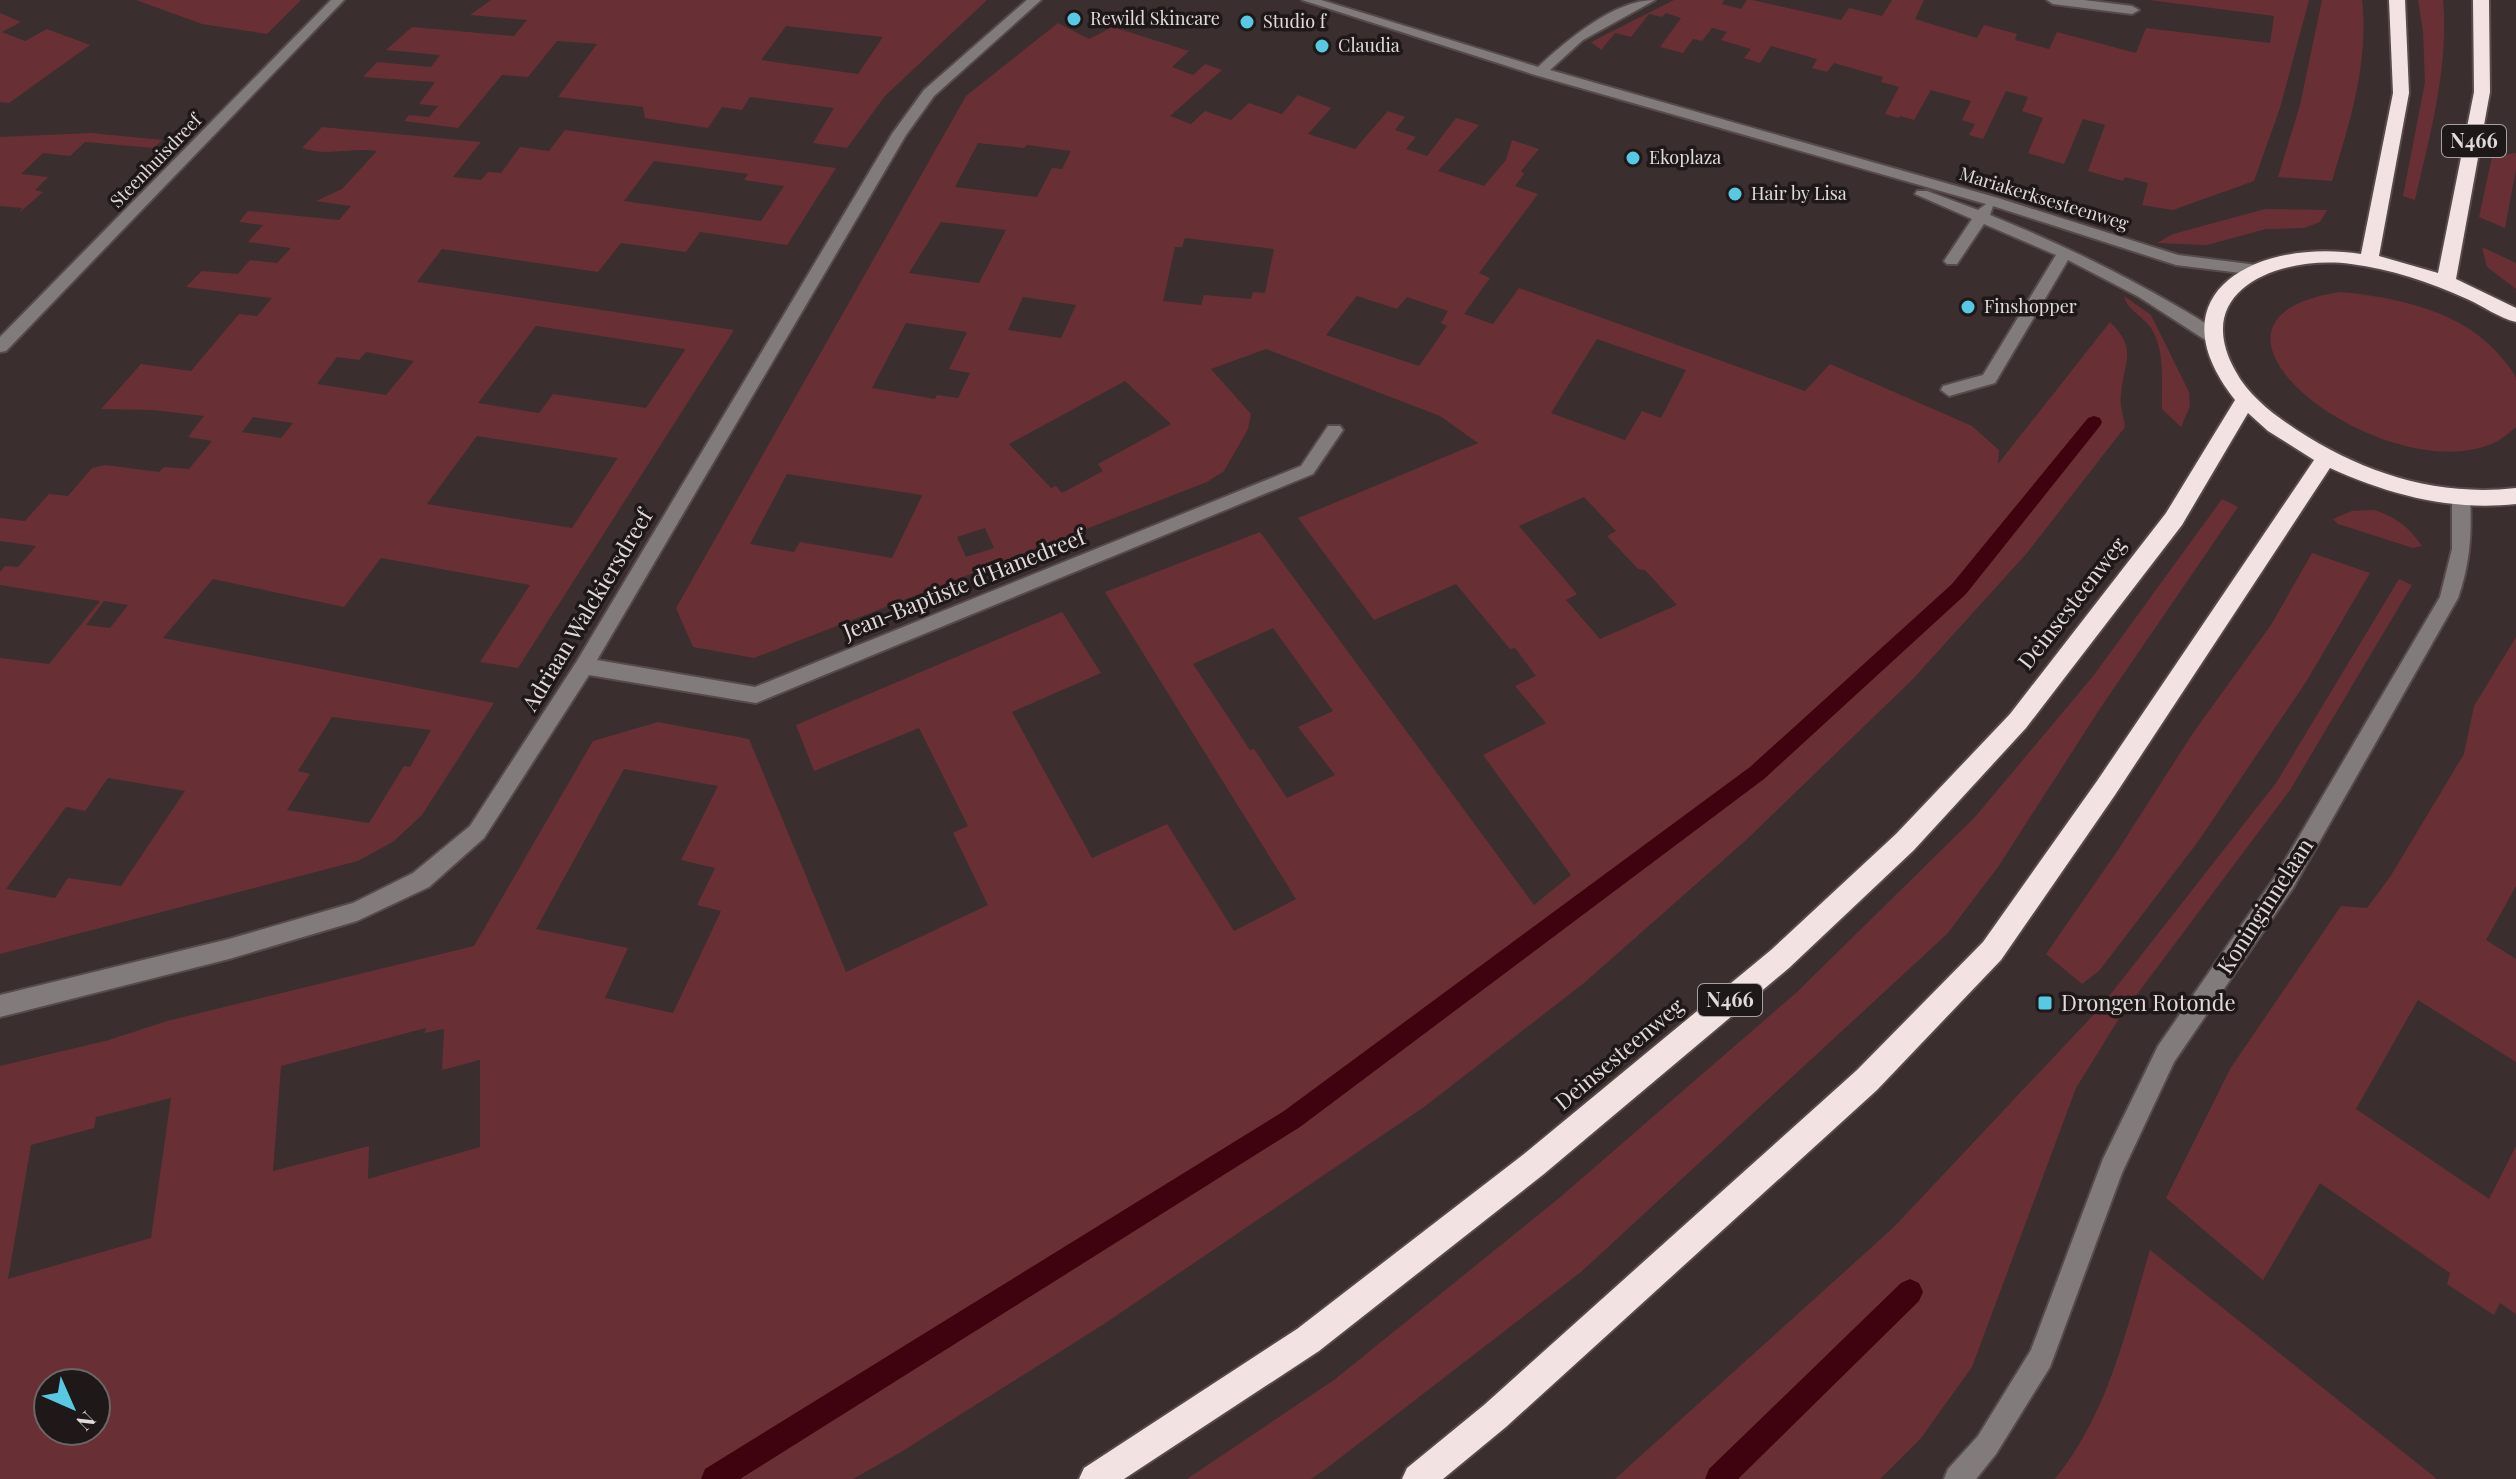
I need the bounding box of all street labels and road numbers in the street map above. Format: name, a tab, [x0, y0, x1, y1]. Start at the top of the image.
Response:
street label: Steenhuisdreef	[104, 107, 208, 212]
road number: N466	[2442, 125, 2506, 157]
street label: Mariakerksesteenweg	[1957, 161, 2132, 235]
street label: Adriaan Walckiersdreef	[513, 502, 659, 717]
street label: Jean-Baptiste d'Hanedreef	[837, 520, 1091, 646]
street label: Deinsesteenweg	[2010, 530, 2132, 675]
street label: Koninginnelaan	[2209, 832, 2319, 979]
road number: N466	[1698, 984, 1762, 1016]
street label: Deinsesteenweg	[1547, 990, 1690, 1116]

